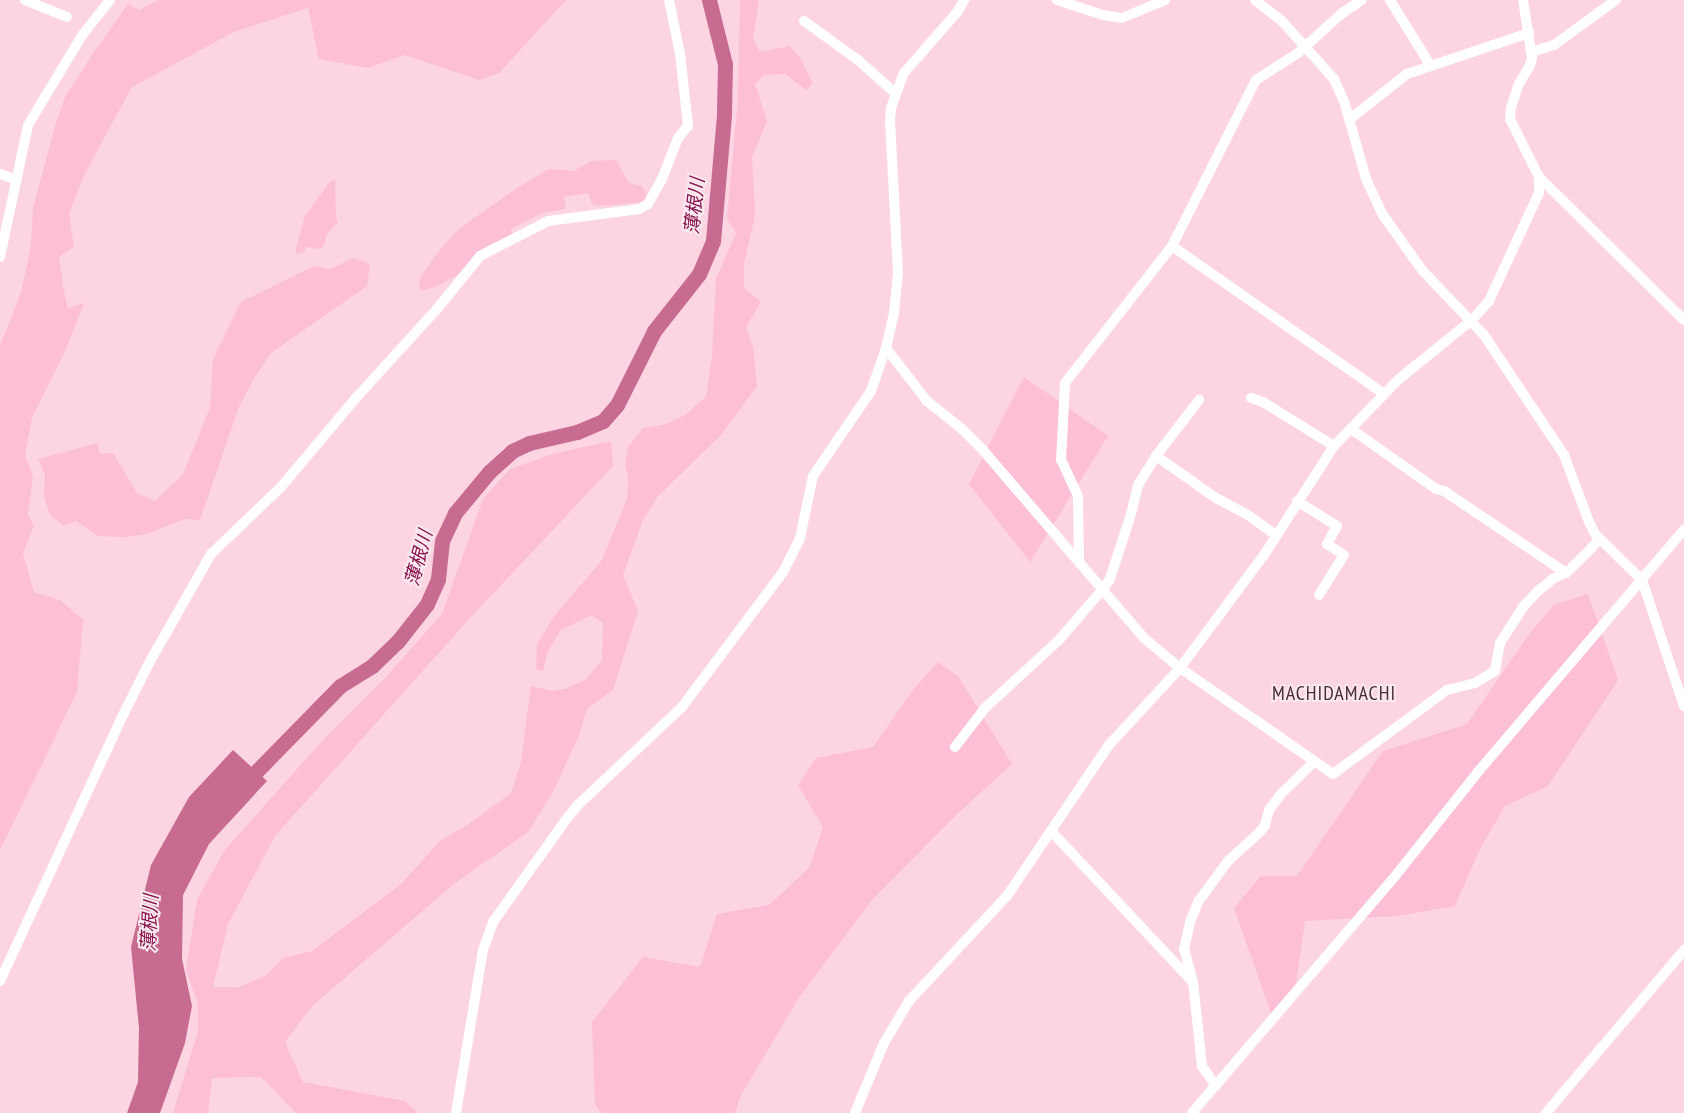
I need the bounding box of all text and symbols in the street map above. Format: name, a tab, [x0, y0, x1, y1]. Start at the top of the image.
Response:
water label: 薄根川	[681, 176, 709, 236]
water label: 薄根川	[401, 528, 437, 588]
district label: MACHIDAMACHI	[1270, 681, 1398, 705]
water label: 薄根川	[137, 894, 163, 952]

